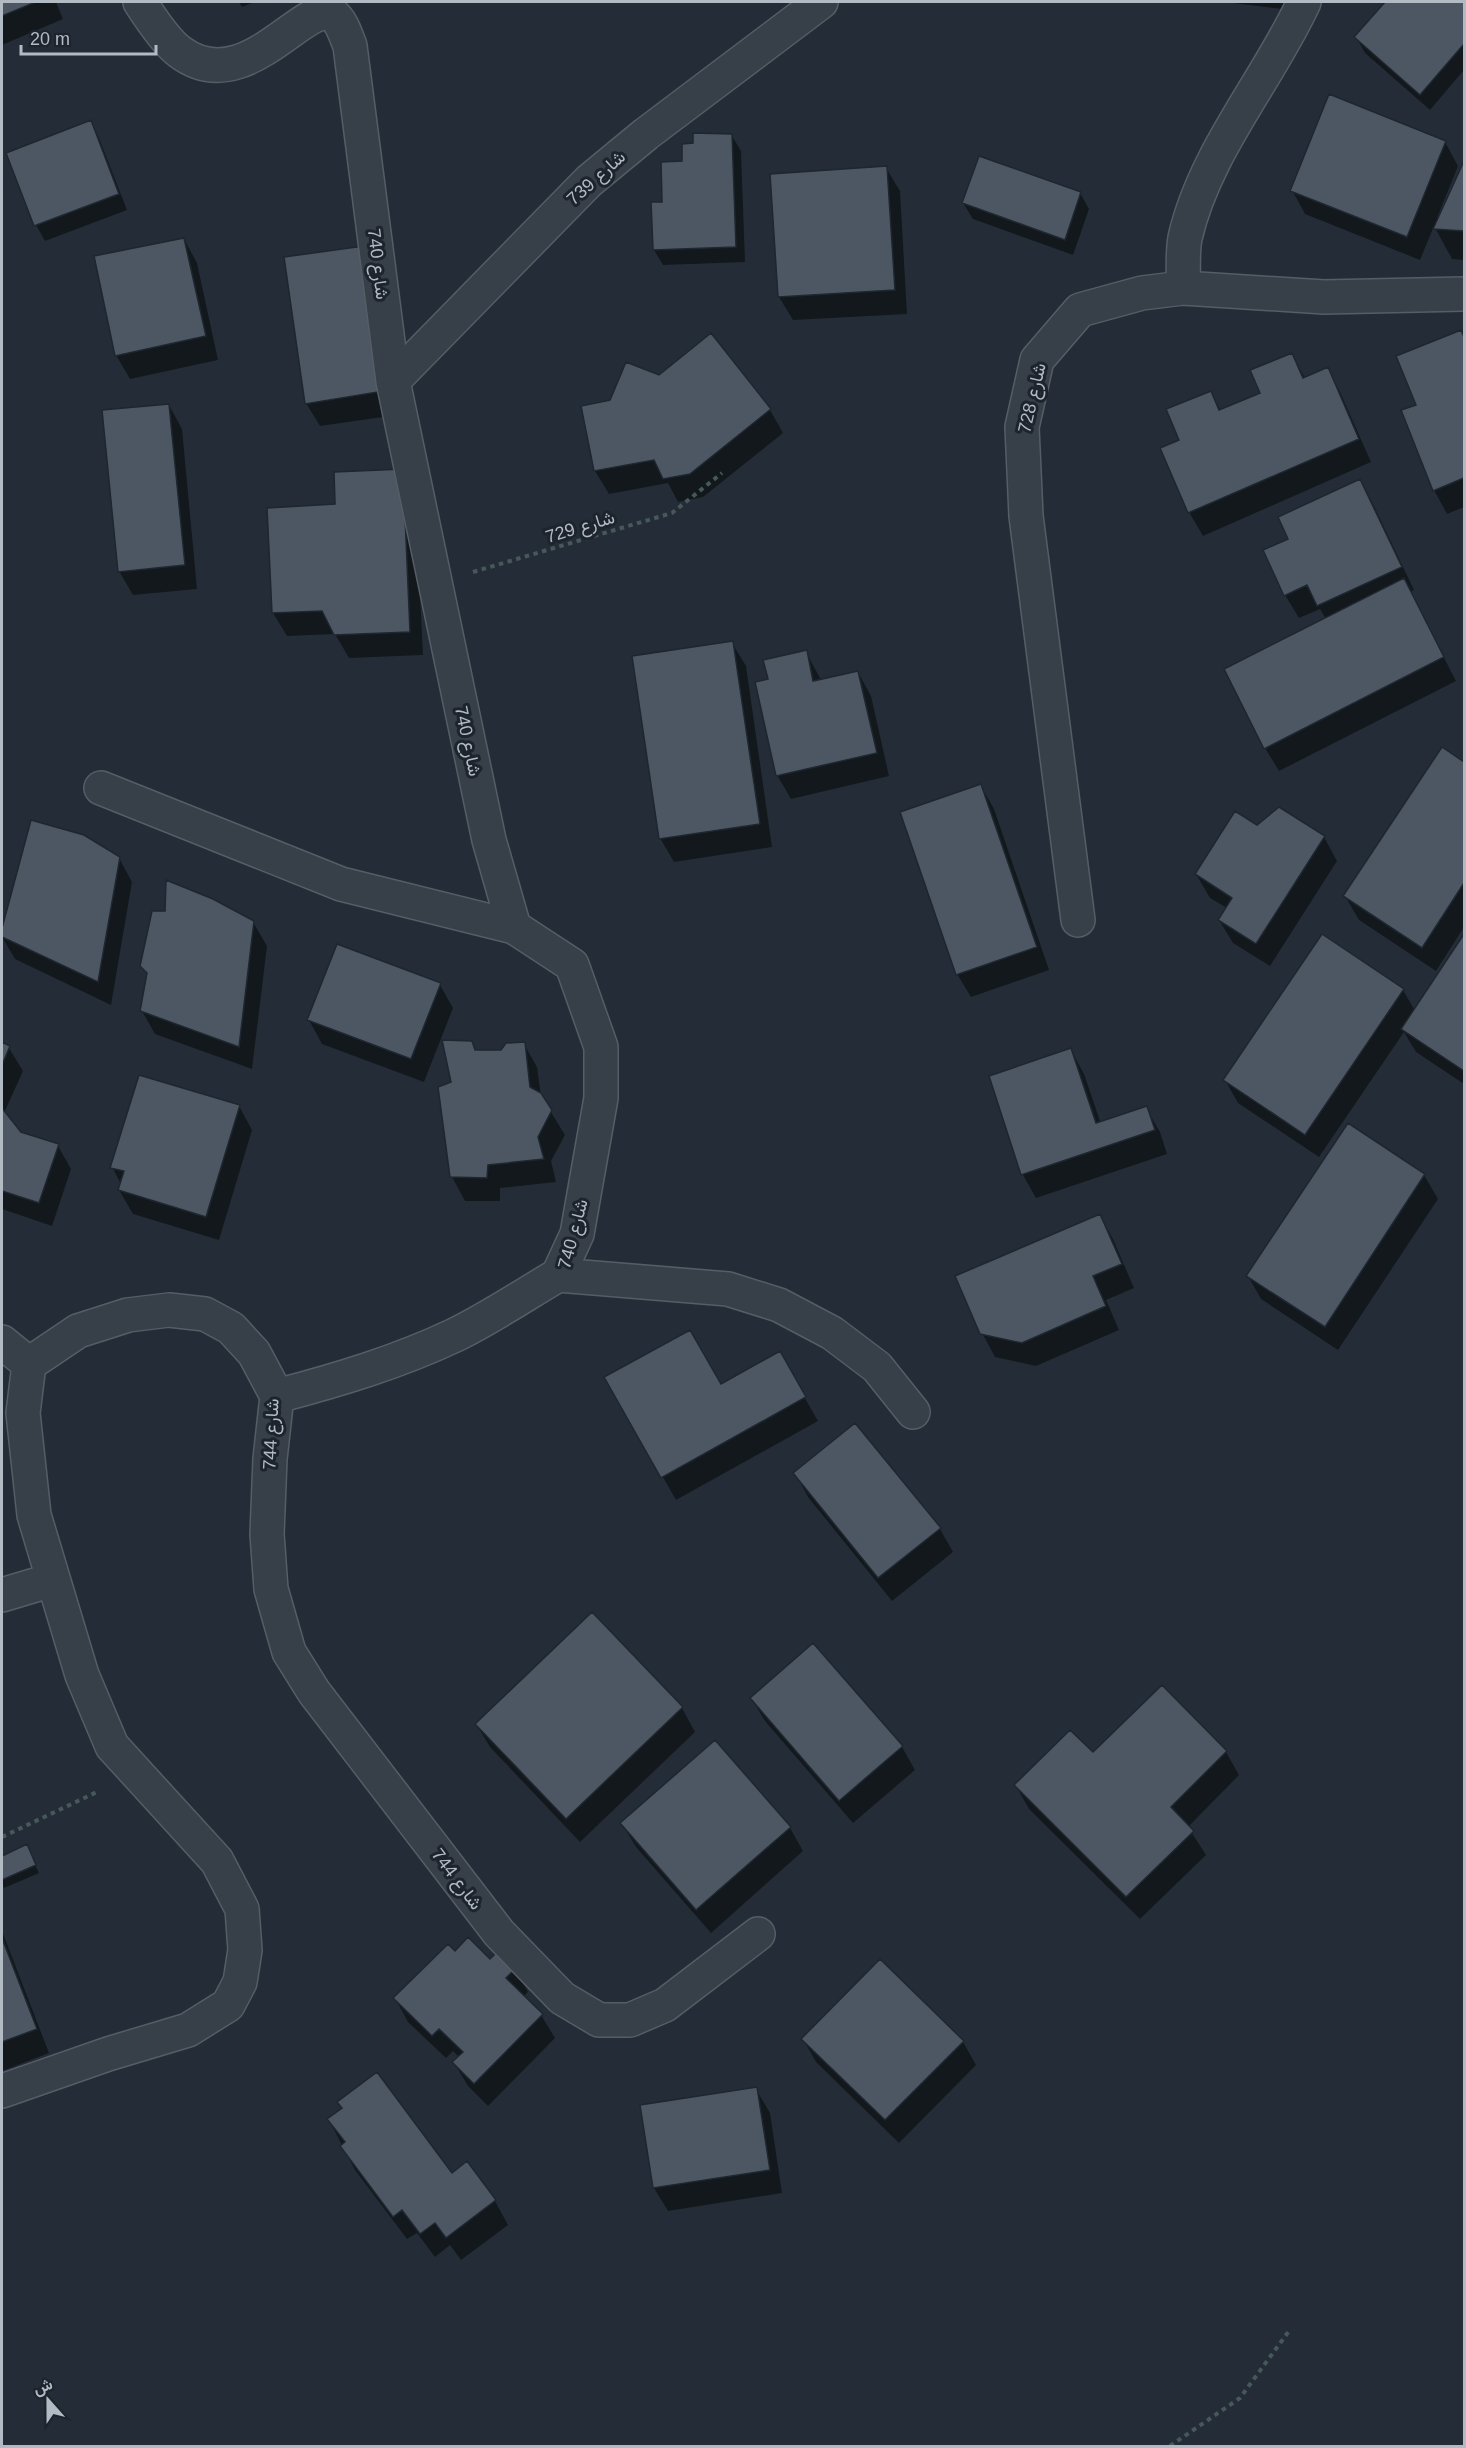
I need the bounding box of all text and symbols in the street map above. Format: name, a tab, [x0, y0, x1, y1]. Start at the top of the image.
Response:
scale bar	[21, 18, 156, 56]
text: 20 m	[30, 29, 70, 49]
street label: شارع 739	[563, 147, 631, 211]
street label: شارع 740	[362, 227, 392, 301]
street label: شارع 728	[1014, 361, 1052, 435]
street label: شارع 729	[543, 507, 618, 549]
street label: شارع 740	[449, 704, 485, 778]
street label: شارع 740	[554, 1197, 594, 1272]
street label: شارع 744	[259, 1398, 285, 1470]
street label: شارع 744	[426, 1845, 486, 1915]
north arrow	[18, 2370, 78, 2430]
text: ش	[31, 2375, 55, 2399]

